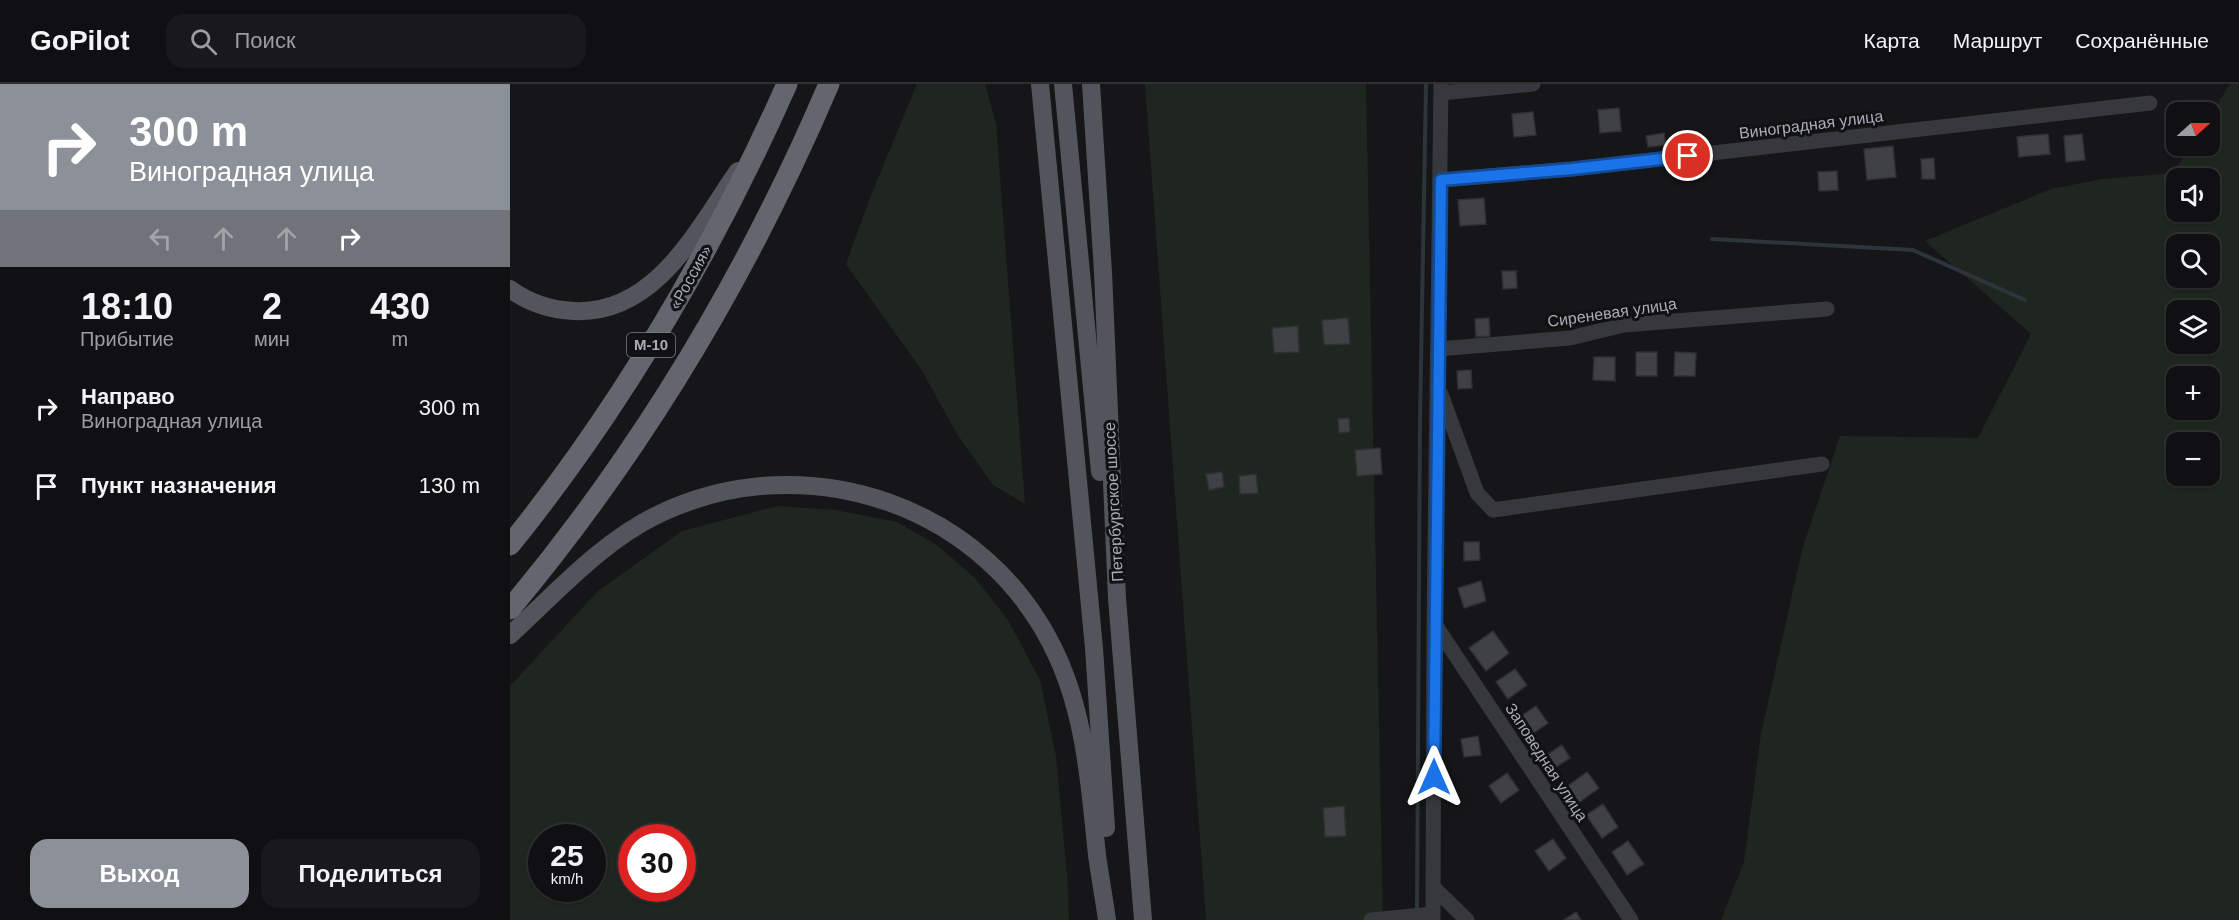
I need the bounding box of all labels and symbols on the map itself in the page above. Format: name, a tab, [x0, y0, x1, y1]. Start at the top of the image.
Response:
north arrow	[2166, 102, 2220, 156]
street label: Виноградная улица	[1738, 107, 1884, 142]
pin	[1662, 130, 1713, 181]
street label: «Россия»	[666, 242, 715, 312]
street label: Сиреневая улица	[1546, 295, 1678, 330]
road number: М-10	[627, 333, 675, 357]
street label: Петербургское шоссе	[1101, 422, 1126, 582]
street label: Заповедная улица	[1502, 700, 1591, 825]
position arrow	[1402, 745, 1466, 809]
speed limit sign: 30	[618, 824, 696, 902]

